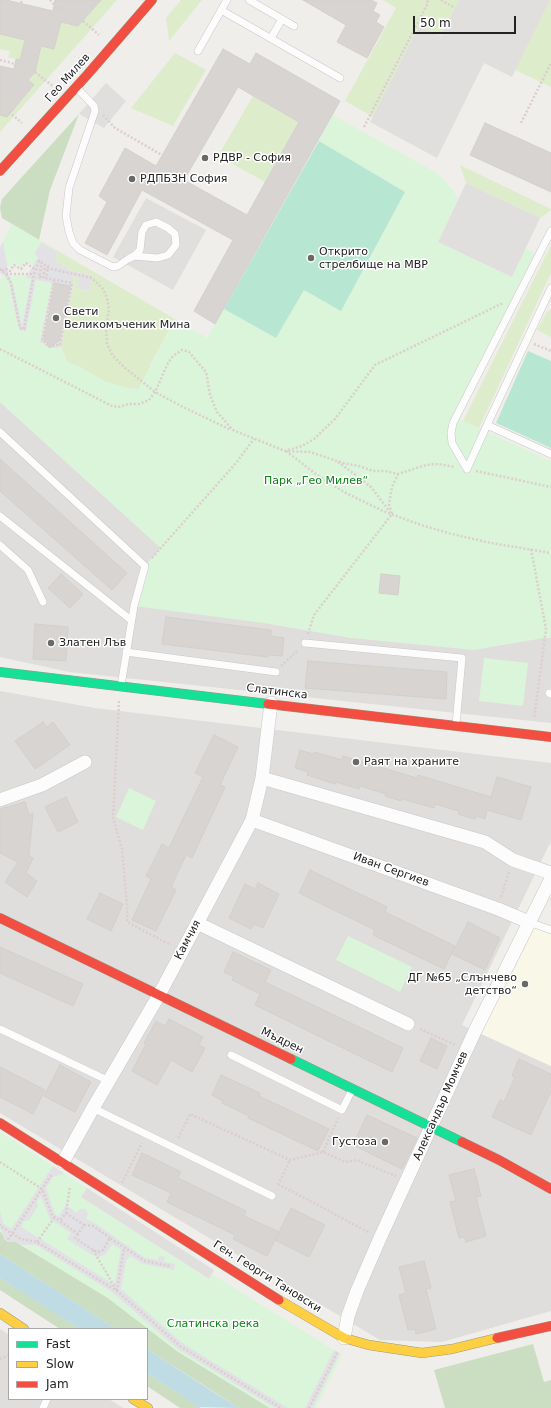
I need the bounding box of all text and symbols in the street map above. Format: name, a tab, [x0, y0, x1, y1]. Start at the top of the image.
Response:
scale bar	[415, 8, 518, 34]
text: 50 m	[420, 16, 451, 30]
street label: Гео Милев	[43, 51, 93, 105]
place label: РДВР - София	[213, 151, 291, 165]
marker: РДВР - София	[200, 153, 210, 163]
place label: РДПБЗН София	[140, 172, 227, 186]
marker: РДПБЗН София	[127, 174, 137, 184]
place label: Открито стрелбище на МВР	[319, 245, 428, 271]
marker: Открито стрелбище на МВР	[306, 253, 316, 263]
place label: Свети Великомъченик Мина	[64, 305, 190, 331]
marker: Свети Великомъченик Мина	[51, 313, 61, 323]
park label: Парк „Гео Милев“	[264, 474, 368, 488]
place label: Златен Лъв	[59, 636, 126, 650]
marker: Златен Лъв	[46, 638, 56, 648]
street label: Слатинска	[246, 682, 308, 702]
place label: Раят на храните	[364, 755, 459, 769]
marker: Раят на храните	[351, 757, 361, 767]
street label: Иван Сергиев	[351, 850, 431, 890]
street label: Камчия	[172, 918, 204, 962]
place label: ДГ №65 „Слънчево детство“	[407, 971, 517, 997]
marker: ДГ №65 „Слънчево детство“	[520, 979, 530, 989]
street label: Мъдрен	[259, 1025, 305, 1057]
street label: Александър Момчев	[411, 1049, 471, 1163]
place label: Густоза	[332, 1135, 377, 1149]
marker: Густоза	[380, 1137, 390, 1147]
street label: Ген. Георги Тановски	[211, 1238, 323, 1316]
park label: Слатинска река	[167, 1317, 259, 1331]
legend	[8, 1328, 148, 1400]
text: Fast	[46, 1337, 70, 1351]
text: Slow	[46, 1357, 74, 1371]
text: Jam	[46, 1377, 69, 1391]

